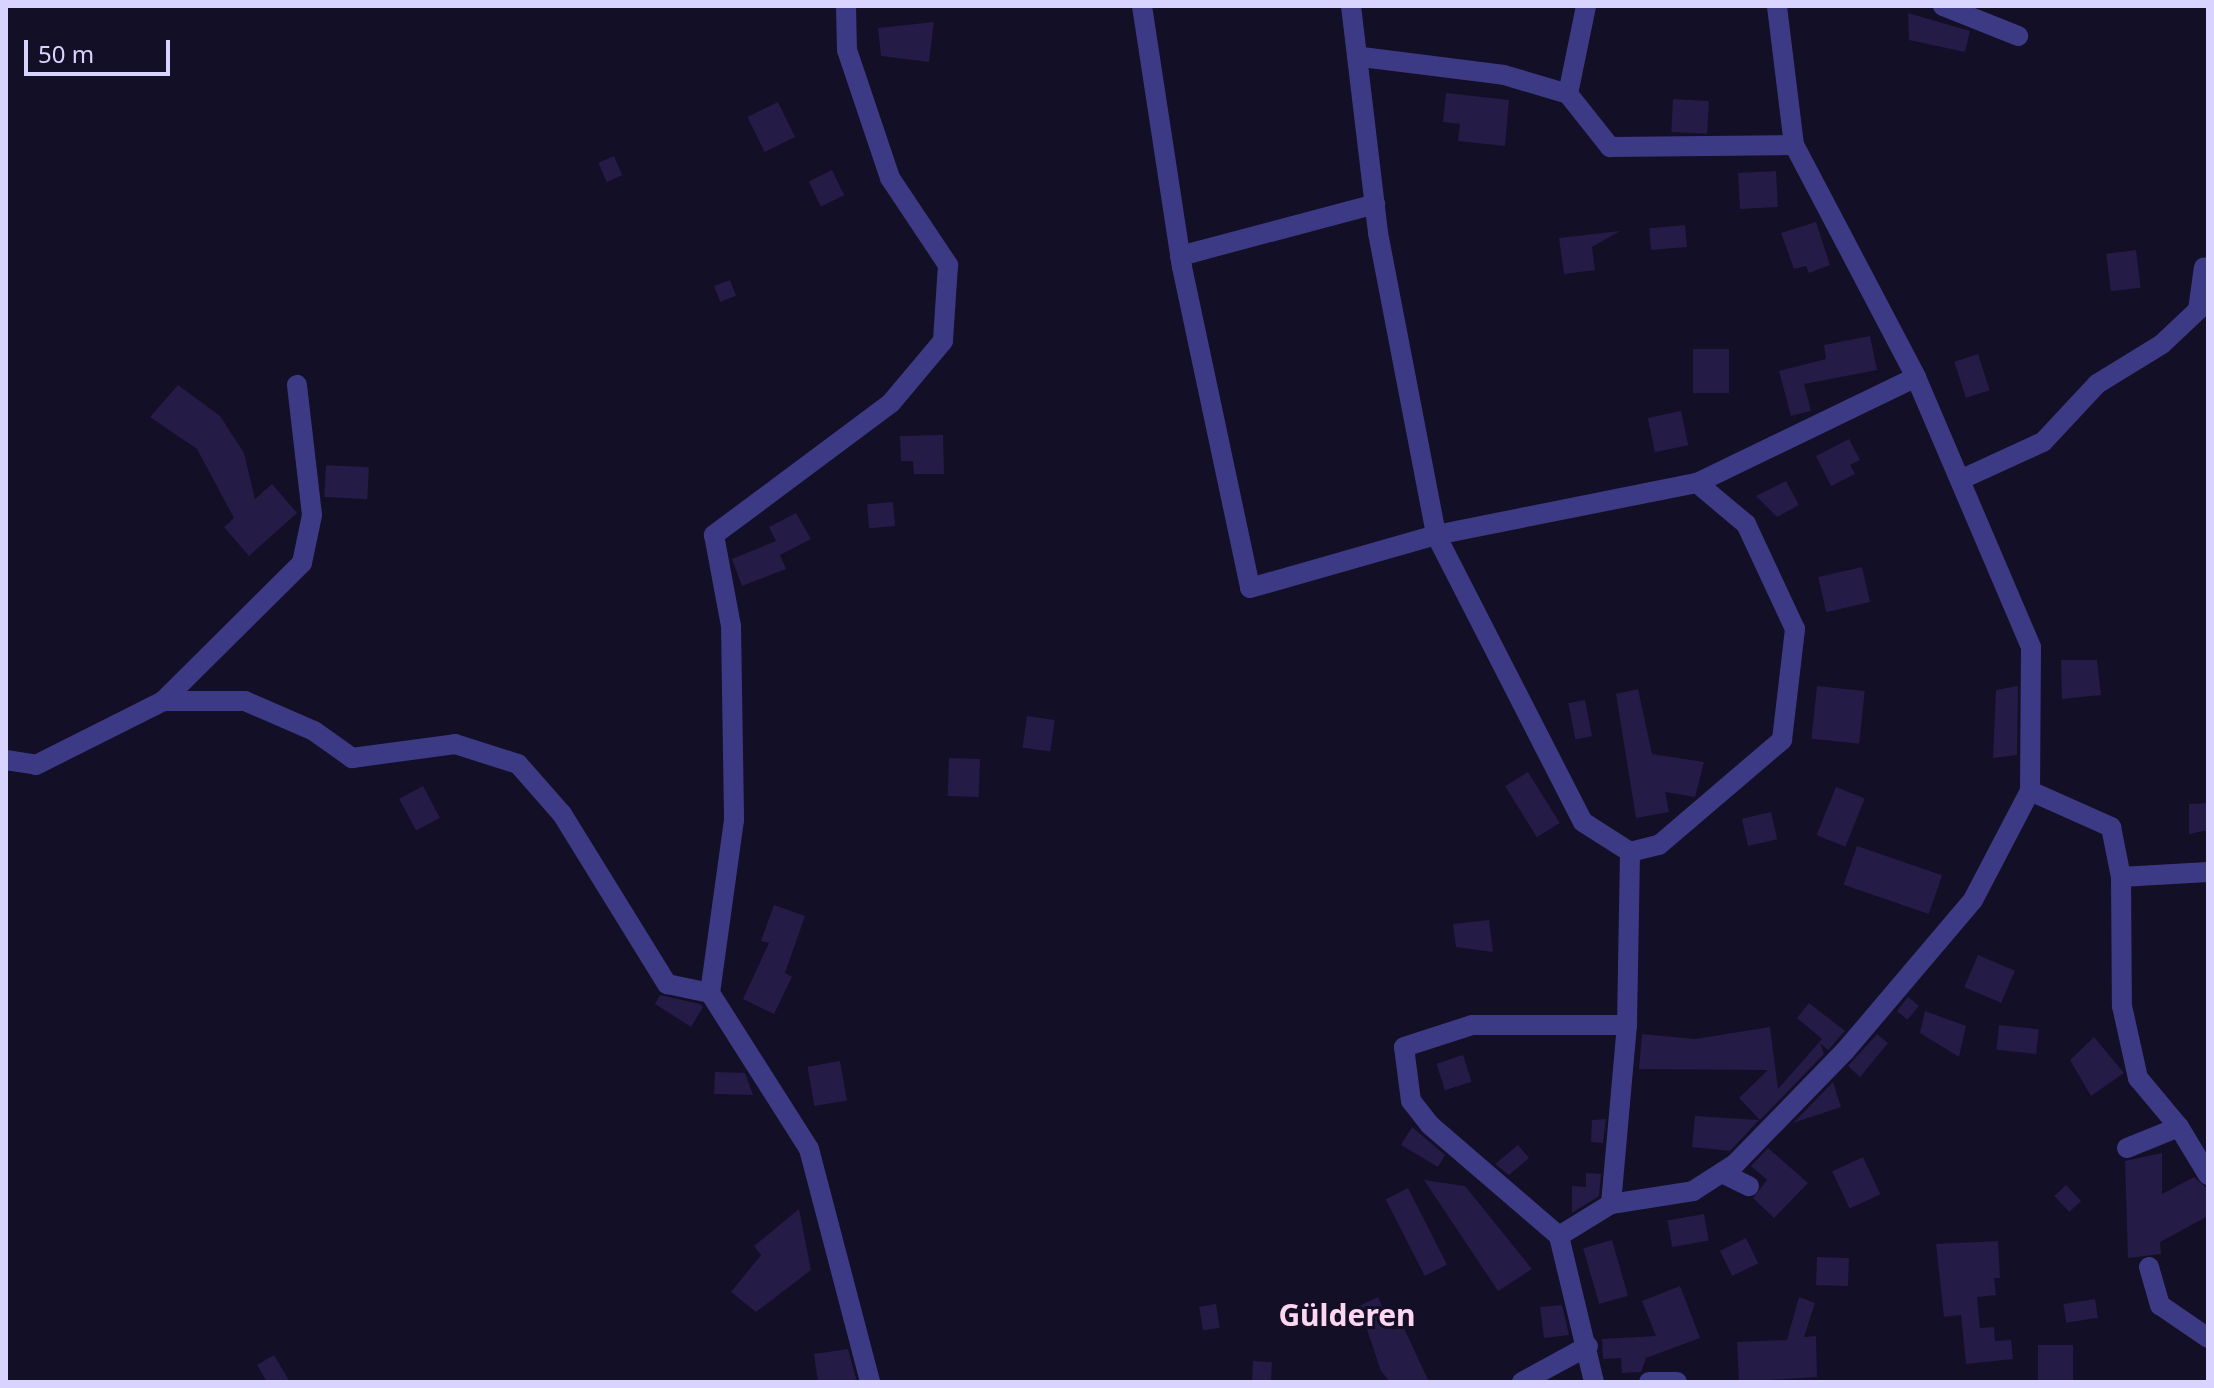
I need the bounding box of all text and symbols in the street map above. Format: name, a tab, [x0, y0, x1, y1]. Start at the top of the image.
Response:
scale bar	[28, 24, 174, 74]
text: 50 m	[38, 37, 94, 70]
district label: Gülderen	[1278, 1297, 1416, 1333]

